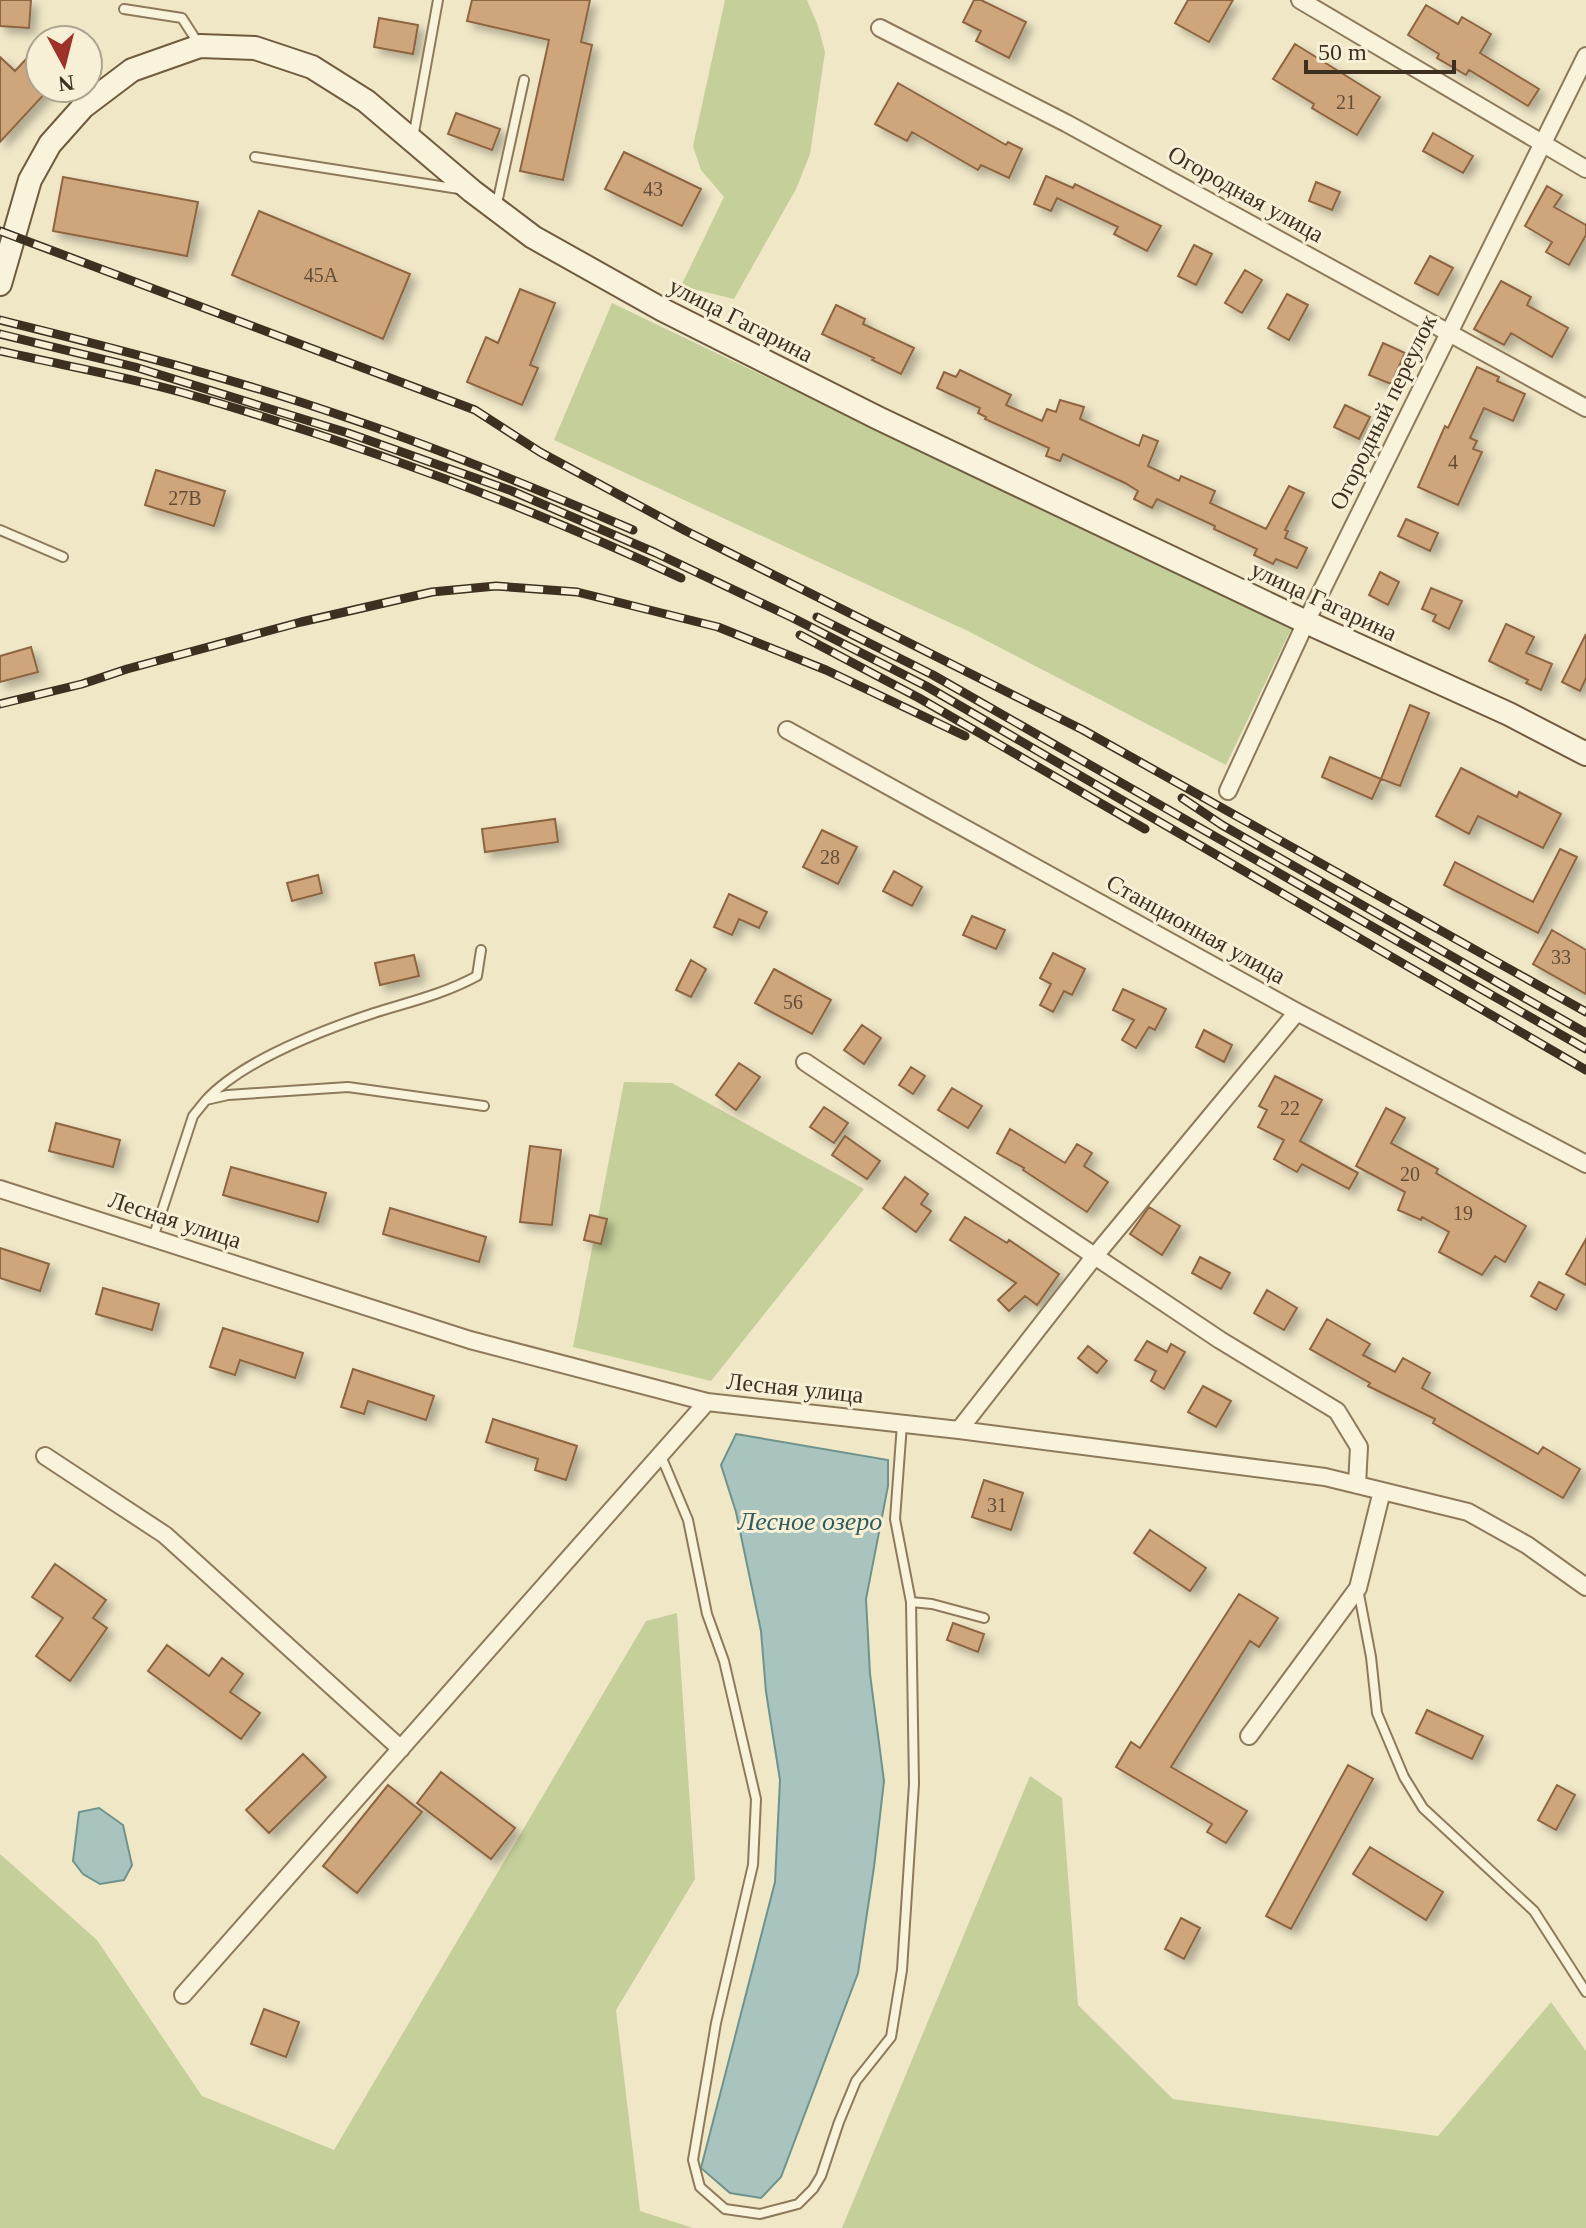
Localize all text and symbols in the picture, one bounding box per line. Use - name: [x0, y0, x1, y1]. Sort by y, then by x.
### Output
- north arrow: [24, 24, 104, 104]
- scale bar: [1306, 24, 1454, 74]
- text: 50 m: [1318, 39, 1367, 65]
- text: N: [57, 70, 76, 97]
- house number: 21: [1336, 91, 1356, 113]
- street label: Огородная улица: [1164, 140, 1329, 248]
- house number: 43: [643, 178, 663, 200]
- house number: 45А: [304, 264, 339, 286]
- street label: улица Гагарина: [665, 273, 818, 368]
- street label: Огородный переулок: [1324, 310, 1442, 514]
- house number: 4: [1448, 451, 1458, 473]
- house number: 27В: [168, 487, 202, 509]
- street label: улица Гагарина: [1247, 556, 1401, 646]
- house number: 28: [820, 846, 840, 868]
- street label: Станционная улица: [1102, 869, 1290, 989]
- house number: 33: [1551, 946, 1571, 968]
- house number: 56: [783, 991, 803, 1013]
- house number: 22: [1280, 1097, 1300, 1119]
- house number: 20: [1400, 1163, 1420, 1185]
- street label: Лесная улица: [105, 1186, 245, 1254]
- house number: 19: [1453, 1202, 1473, 1224]
- street label: Лесная улица: [725, 1368, 865, 1408]
- house number: 31: [987, 1494, 1007, 1516]
- water label: Лесное озеро: [737, 1507, 882, 1536]

